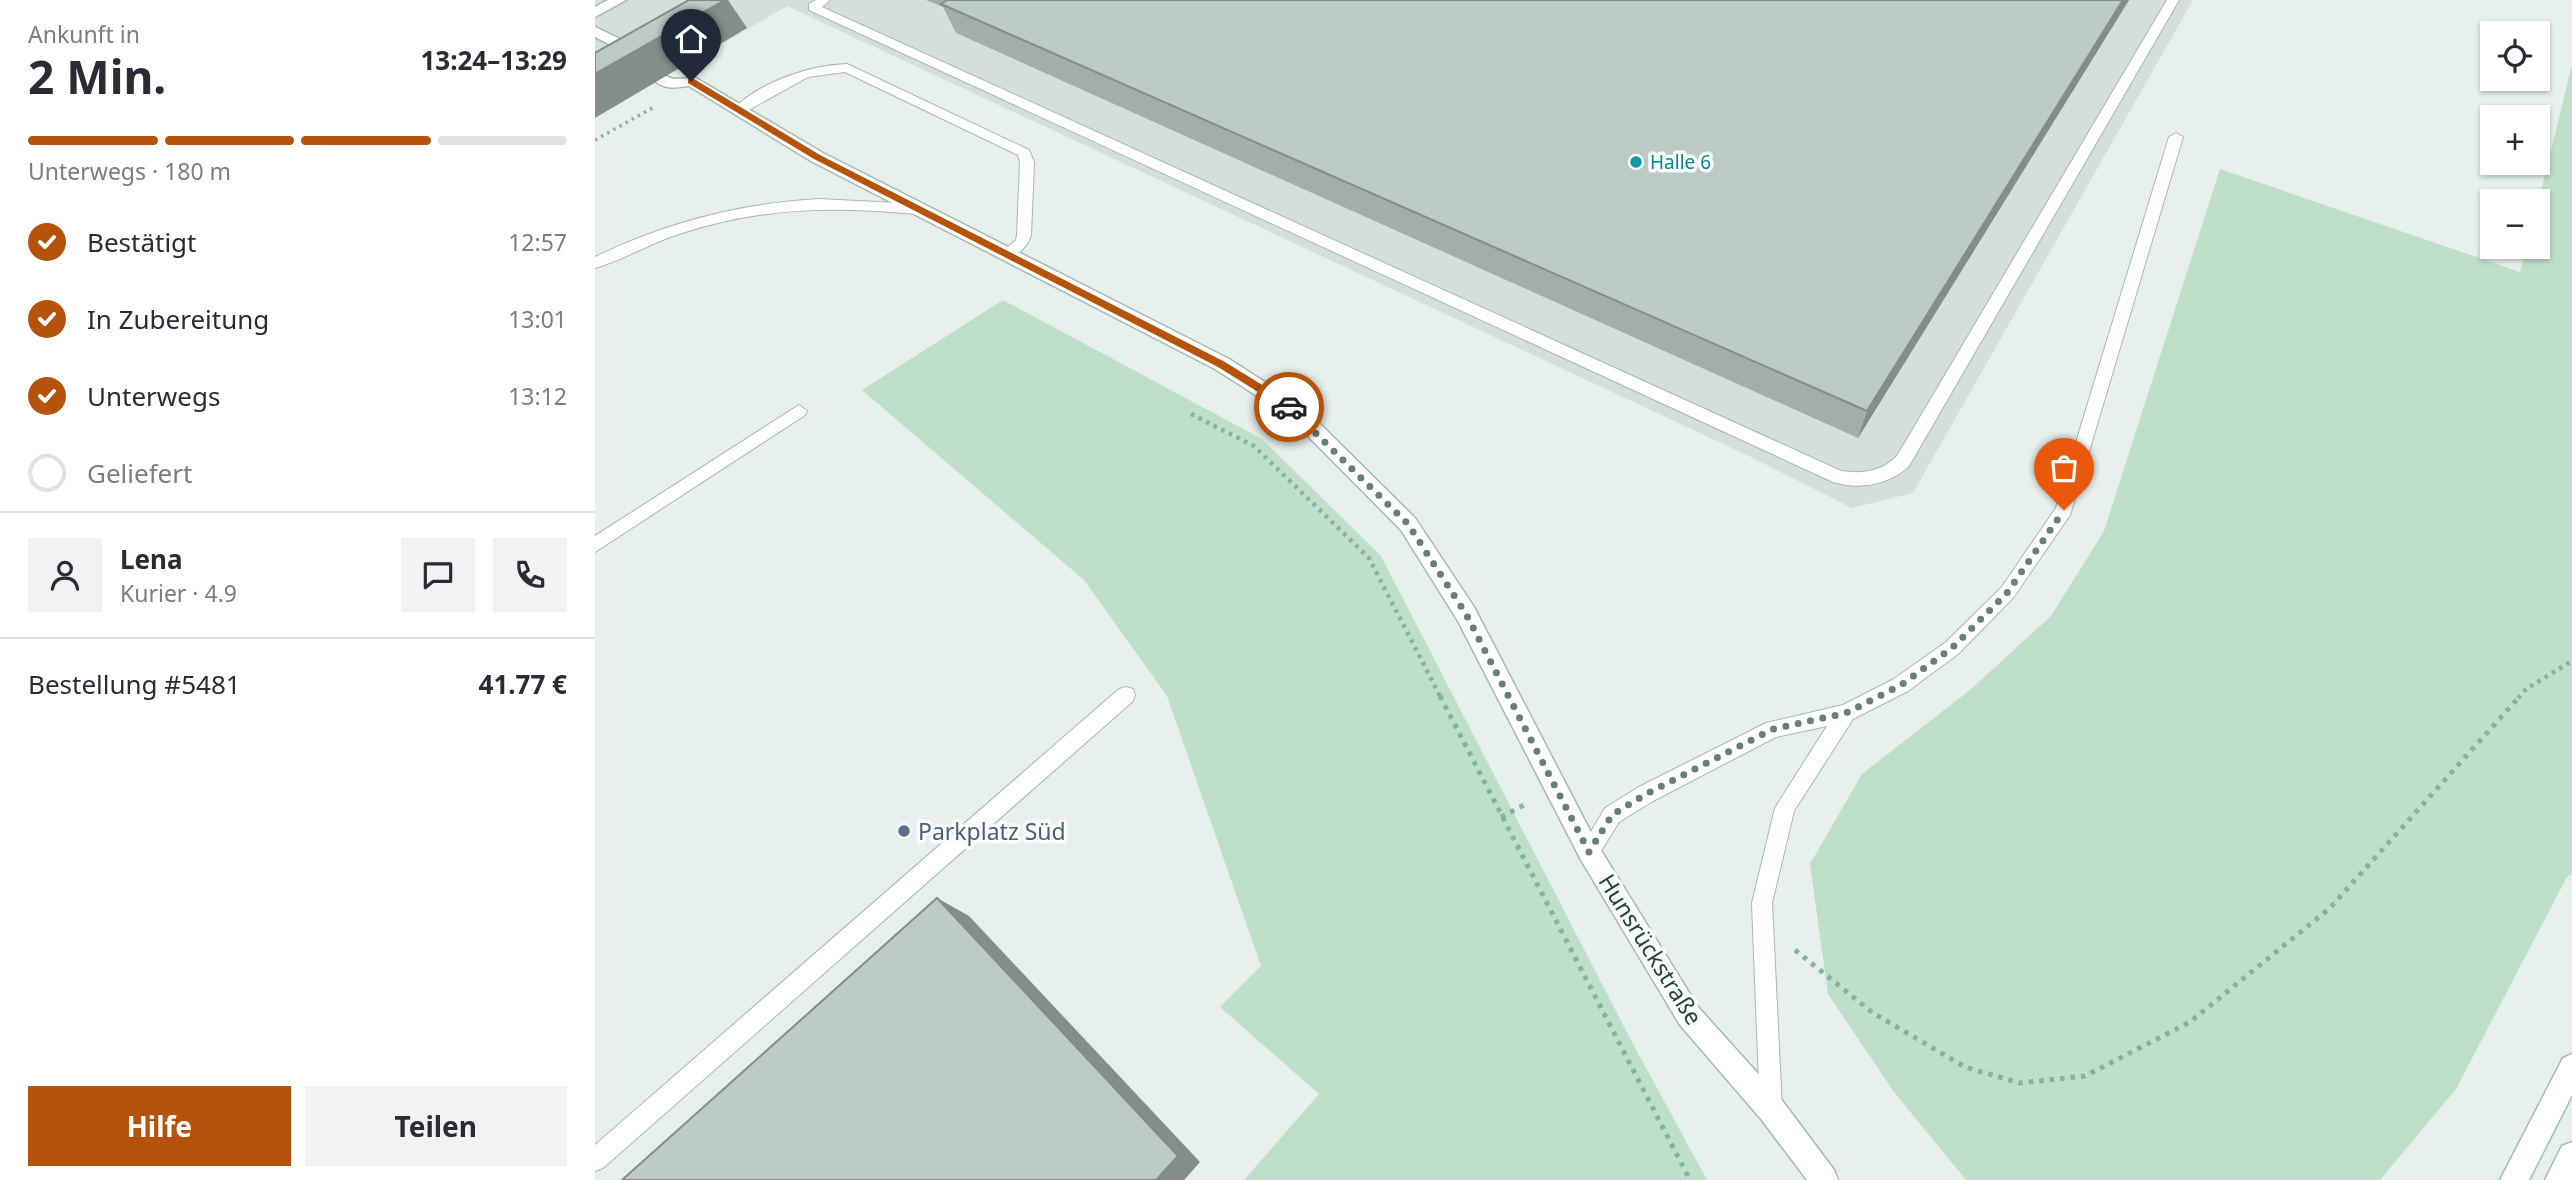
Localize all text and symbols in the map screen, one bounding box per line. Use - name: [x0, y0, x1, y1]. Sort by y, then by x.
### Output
- pin: [661, 9, 721, 81]
- text: Ankunft in: [28, 18, 140, 50]
- icon: home: [672, 20, 710, 58]
- map controls: [2480, 21, 2550, 259]
- button: locate: [2480, 21, 2550, 91]
- text: 13:24–13:29: [420, 42, 567, 78]
- text: 2 Min.: [28, 45, 166, 107]
- button: +: [2480, 105, 2550, 175]
- place label: Halle 6: [1650, 149, 1711, 175]
- marker: Halle 6: [1628, 154, 1644, 170]
- text: Unterwegs · 180 m: [28, 155, 231, 187]
- button: −: [2480, 189, 2550, 259]
- icon: check: [28, 223, 66, 261]
- text: Bestätigt: [87, 224, 196, 260]
- text: 12:57: [508, 226, 567, 258]
- icon: check: [28, 300, 66, 338]
- text: In Zubereitung: [87, 301, 269, 337]
- text: 13:01: [508, 303, 567, 335]
- courier: [1254, 372, 1324, 442]
- icon: check: [28, 377, 66, 415]
- text: Unterwegs: [87, 378, 220, 414]
- text: 13:12: [508, 380, 567, 412]
- icon: car: [1270, 388, 1308, 426]
- pin: [2034, 438, 2094, 510]
- icon: bag: [2045, 449, 2083, 487]
- text: Geliefert: [87, 455, 192, 491]
- button: person: [28, 538, 102, 612]
- button: chat: [401, 538, 475, 612]
- button: phone: [493, 538, 567, 612]
- text: Lena: [120, 541, 183, 577]
- text: Kurier · 4.9: [120, 577, 237, 609]
- text: Bestellung #5481: [28, 666, 241, 702]
- text: 41.77 €: [479, 666, 567, 702]
- place label: Parkplatz Süd: [918, 815, 1066, 847]
- marker: Parkplatz Süd: [896, 823, 912, 839]
- street label: Hunsrückstraße: [1592, 867, 1710, 1031]
- button: Hilfe: [28, 1086, 291, 1166]
- button: Teilen: [305, 1086, 567, 1166]

